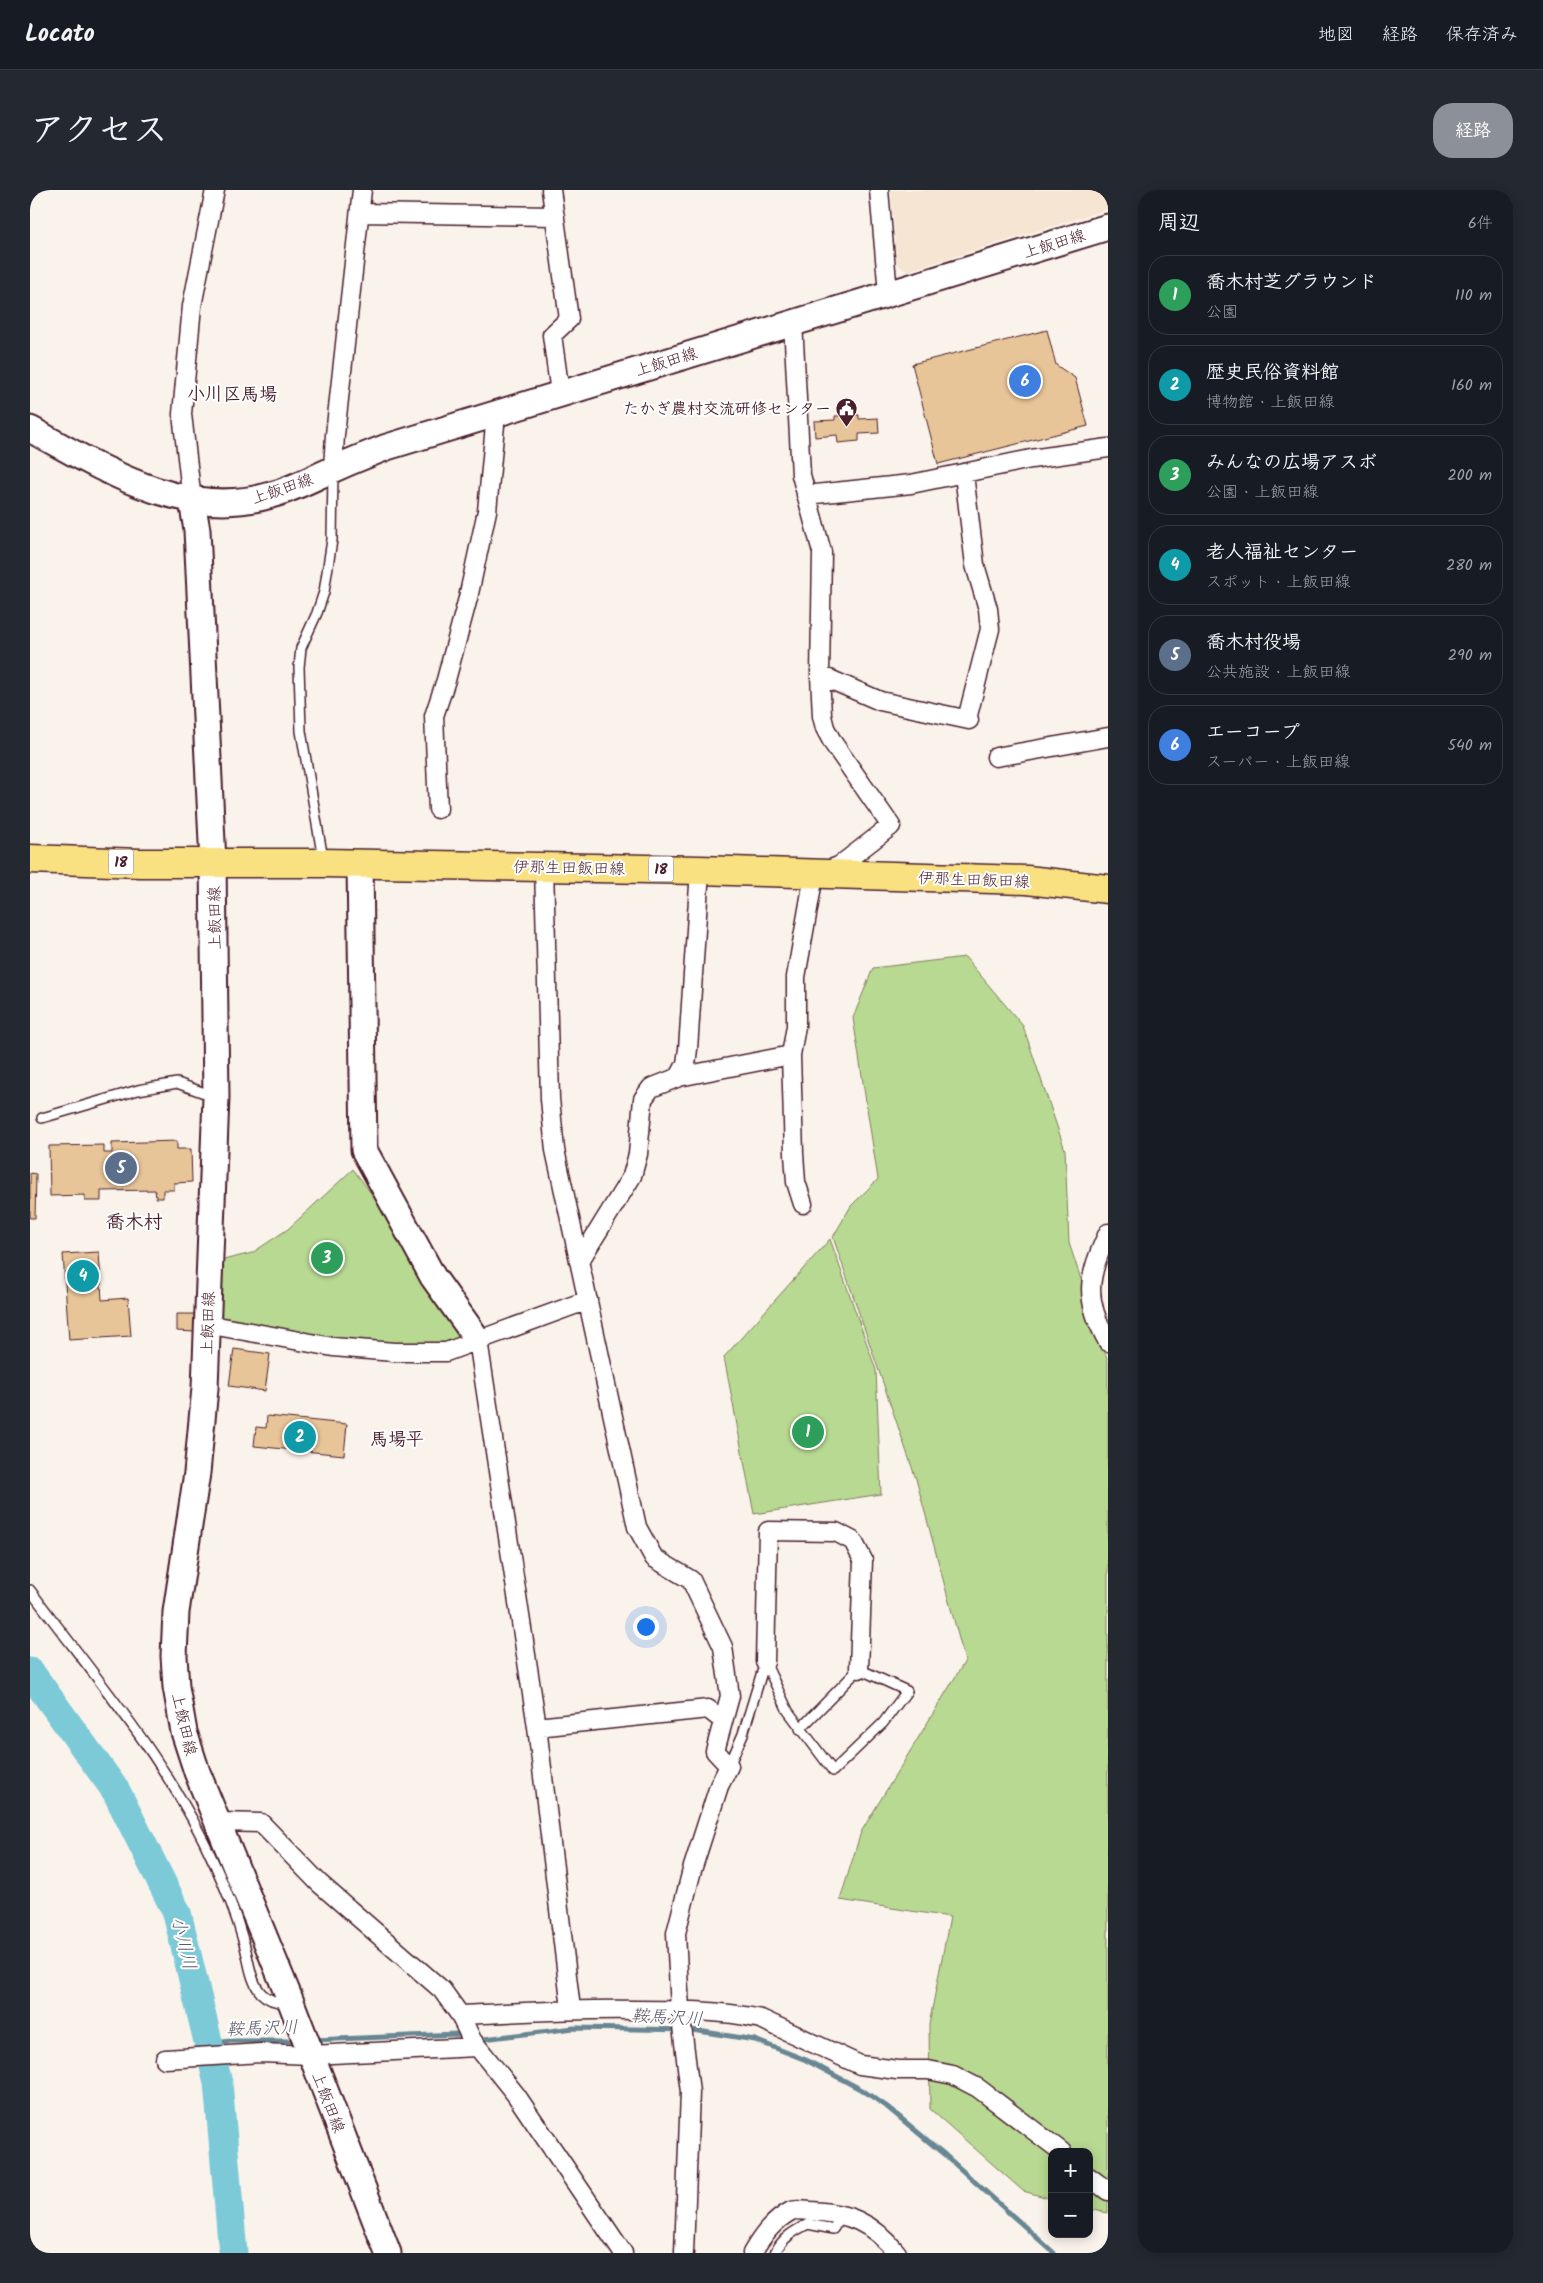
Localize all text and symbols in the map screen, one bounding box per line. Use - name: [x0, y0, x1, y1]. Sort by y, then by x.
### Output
- text: Locato: [25, 15, 95, 54]
- text: 地図: [1318, 21, 1354, 50]
- text: 経路: [1382, 21, 1418, 50]
- text: 保存済み: [1446, 21, 1518, 50]
- button: 経路: [1433, 103, 1513, 158]
- text: アクセス: [30, 104, 168, 160]
- text: 周辺: [1158, 207, 1200, 240]
- text: 6件: [1468, 211, 1493, 236]
- street label: 上飯田線: [1020, 223, 1089, 266]
- text: 喬木村芝グラウンド: [1206, 268, 1377, 298]
- text: 1: [1173, 283, 1177, 308]
- text: 110 m: [1455, 283, 1492, 308]
- text: 公園: [1206, 300, 1238, 325]
- street label: 上飯田線: [632, 341, 701, 384]
- text: 歴史民俗資料館: [1206, 358, 1339, 388]
- pin: 6: [1009, 362, 1041, 400]
- text: 2: [1170, 373, 1180, 398]
- text: 160 m: [1451, 373, 1492, 398]
- district label: 小川区馬場: [187, 381, 277, 410]
- text: 博物館 · 上飯田線: [1206, 390, 1335, 415]
- public building icon: たかぎ農村交流研修センター: [835, 396, 859, 427]
- place label: たかぎ農村交流研修センター: [623, 397, 831, 422]
- text: みんなの広場アスボ: [1206, 448, 1377, 478]
- text: 3: [1171, 463, 1179, 488]
- text: 200 m: [1448, 463, 1492, 488]
- street label: 上飯田線: [248, 467, 317, 512]
- text: 公園 · 上飯田線: [1206, 480, 1319, 505]
- text: 老人福祉センター: [1206, 538, 1358, 568]
- text: 4: [1171, 553, 1179, 578]
- text: 280 m: [1446, 553, 1492, 578]
- text: スポット · 上飯田線: [1206, 570, 1351, 595]
- text: 喬木村役場: [1206, 628, 1301, 658]
- text: 5: [1171, 643, 1179, 668]
- text: 290 m: [1448, 643, 1492, 668]
- text: 公共施設 · 上飯田線: [1206, 660, 1351, 685]
- text: エーコープ: [1206, 718, 1300, 748]
- text: 6: [1171, 733, 1179, 758]
- text: 540 m: [1447, 733, 1492, 758]
- text: スーパー · 上飯田線: [1206, 750, 1350, 775]
- road number: 18: [108, 850, 134, 874]
- street label: 伊那生田飯田線: [513, 855, 625, 882]
- road number: 18: [648, 856, 674, 882]
- street label: 伊那生田飯田線: [918, 866, 1030, 895]
- street label: 上飯田線: [202, 886, 229, 950]
- pin: 5: [105, 1149, 137, 1187]
- district label: 喬木村: [105, 1208, 163, 1238]
- pin: 3: [311, 1239, 343, 1277]
- pin: 4: [67, 1257, 99, 1295]
- street label: 上飯田線: [195, 1291, 222, 1355]
- pin: 1: [792, 1413, 824, 1451]
- pin: 2: [284, 1418, 316, 1456]
- district label: 馬場平: [370, 1426, 424, 1455]
- your location: [633, 1614, 659, 1640]
- street label: 上飯田線: [164, 1690, 203, 1758]
- water label: 小川川: [162, 1914, 203, 1973]
- water label: 鞍馬沢川: [630, 2002, 704, 2035]
- water label: 鞍馬沢川: [226, 2014, 299, 2045]
- street label: 上飯田線: [304, 2068, 351, 2137]
- map controls: [1048, 2148, 1093, 2238]
- button: +: [1048, 2148, 1093, 2193]
- button: −: [1048, 2193, 1093, 2238]

